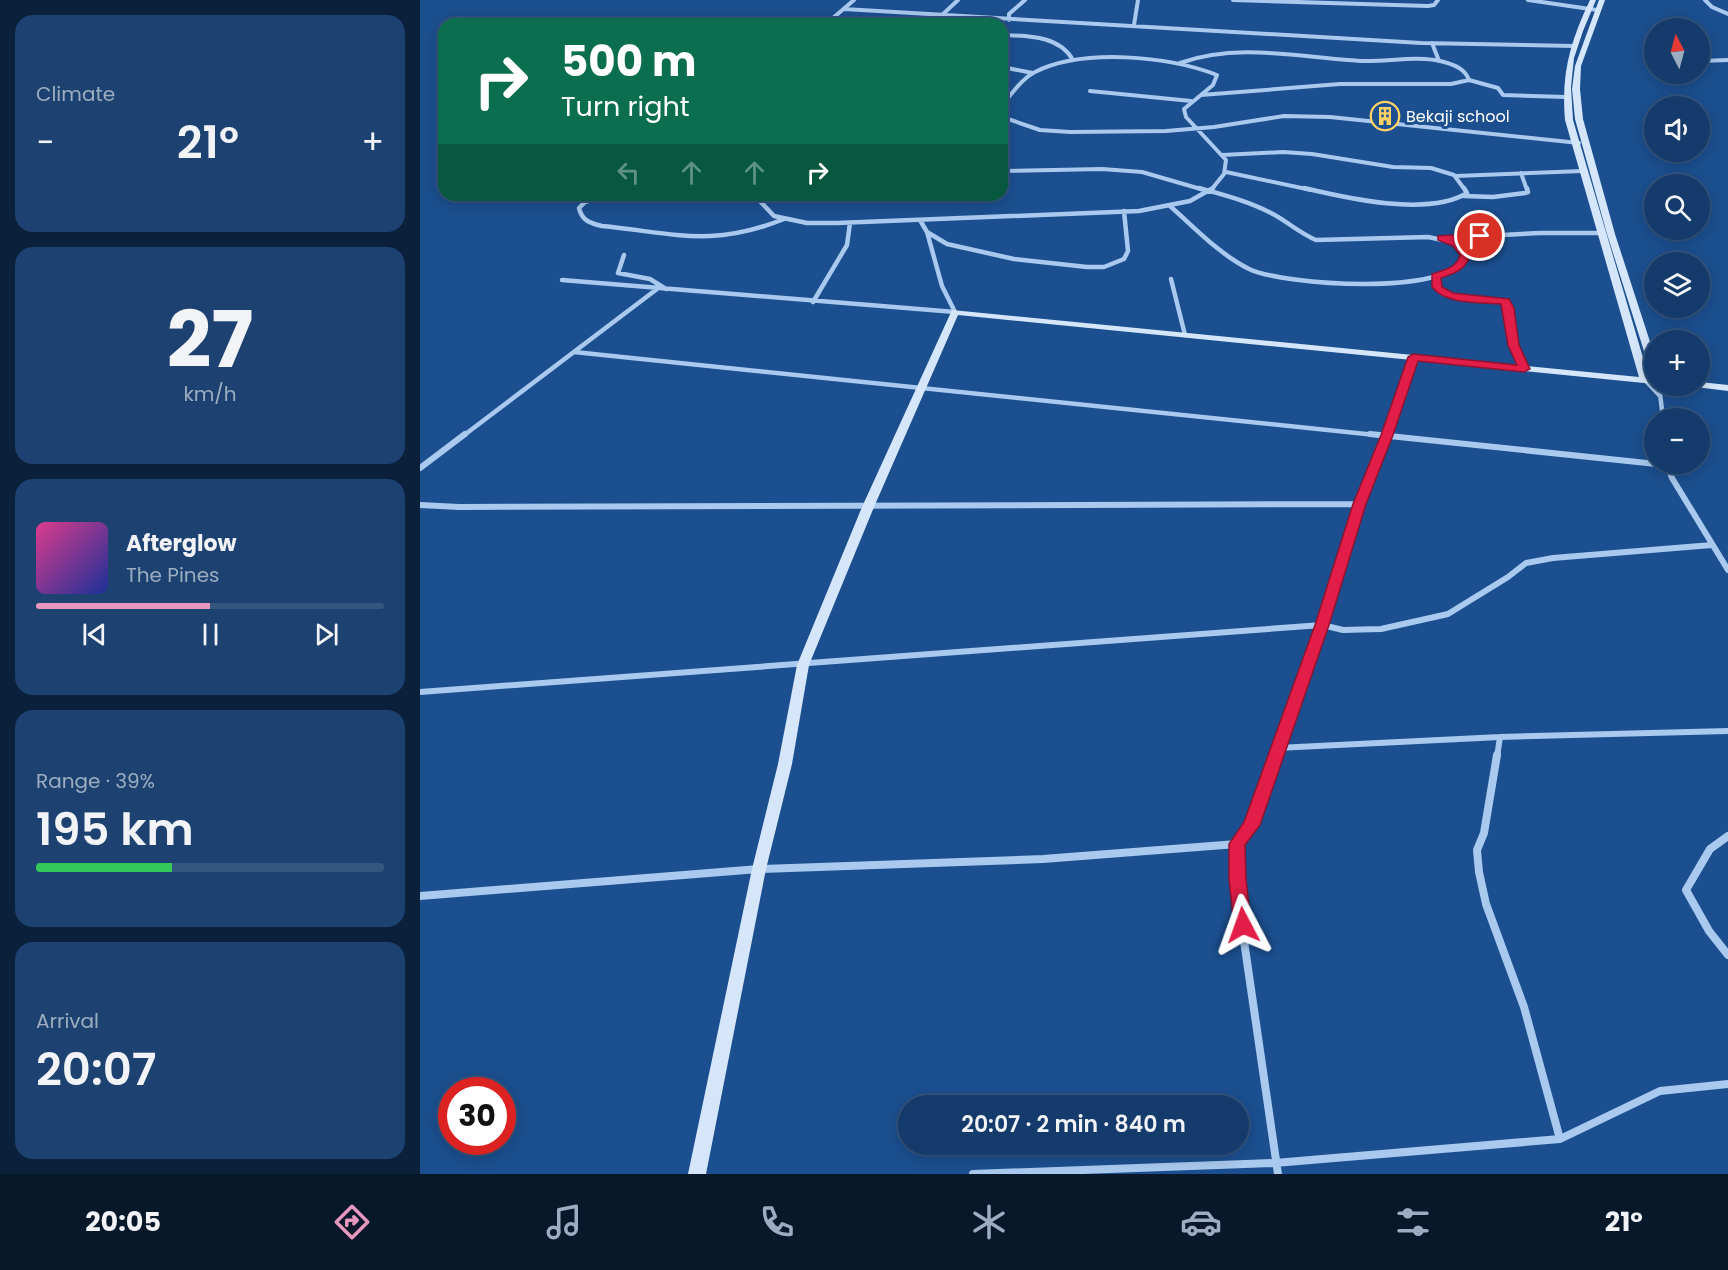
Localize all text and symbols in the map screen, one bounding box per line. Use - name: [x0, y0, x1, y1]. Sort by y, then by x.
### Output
- north arrow: [1644, 18, 1710, 84]
- map controls: [1644, 18, 1710, 474]
- text: 500 m: [561, 32, 696, 91]
- icon: right: [462, 42, 540, 120]
- text: Climate: [36, 80, 115, 108]
- text: Turn right: [561, 88, 690, 125]
- button: sound: [1644, 96, 1710, 162]
- building icon: Bekaji school: [1369, 100, 1401, 132]
- place label: Bekaji school: [1406, 105, 1510, 128]
- text: 21°: [177, 111, 239, 174]
- text: −: [36, 119, 54, 166]
- text: +: [361, 119, 384, 166]
- icon: left: [612, 156, 645, 189]
- icon: ahead: [675, 156, 708, 189]
- icon: ahead: [738, 156, 771, 189]
- icon: right: [801, 156, 834, 189]
- button: search: [1644, 174, 1710, 240]
- pin: [1454, 210, 1505, 261]
- icon: arrive: [1463, 219, 1496, 252]
- button: layers: [1644, 252, 1710, 318]
- text: 27: [167, 285, 253, 394]
- button: +: [1644, 330, 1710, 396]
- text: km/h: [183, 380, 237, 408]
- button: −: [1644, 408, 1710, 474]
- text: Afterglow: [126, 528, 237, 559]
- text: The Pines: [126, 561, 220, 589]
- icon: previous: [78, 618, 111, 651]
- icon: pause: [194, 618, 227, 651]
- icon: next: [310, 618, 343, 651]
- text: Range · 39%: [36, 767, 155, 795]
- text: 195 km: [36, 798, 194, 861]
- position arrow: [1211, 893, 1275, 957]
- text: Arrival: [36, 1007, 99, 1035]
- text: 20:07: [36, 1038, 156, 1101]
- speed limit sign: 30: [438, 1077, 516, 1155]
- text: 20:07 · 2 min · 840 m: [961, 1109, 1186, 1140]
- icon: directions: [331, 1201, 373, 1243]
- icon: music: [543, 1201, 585, 1243]
- icon: phone: [756, 1201, 798, 1243]
- icon: climate: [968, 1201, 1010, 1243]
- icon: car: [1180, 1201, 1222, 1243]
- icon: filters: [1392, 1201, 1434, 1243]
- text: 20:05: [85, 1203, 161, 1240]
- text: 21°: [1605, 1203, 1643, 1240]

